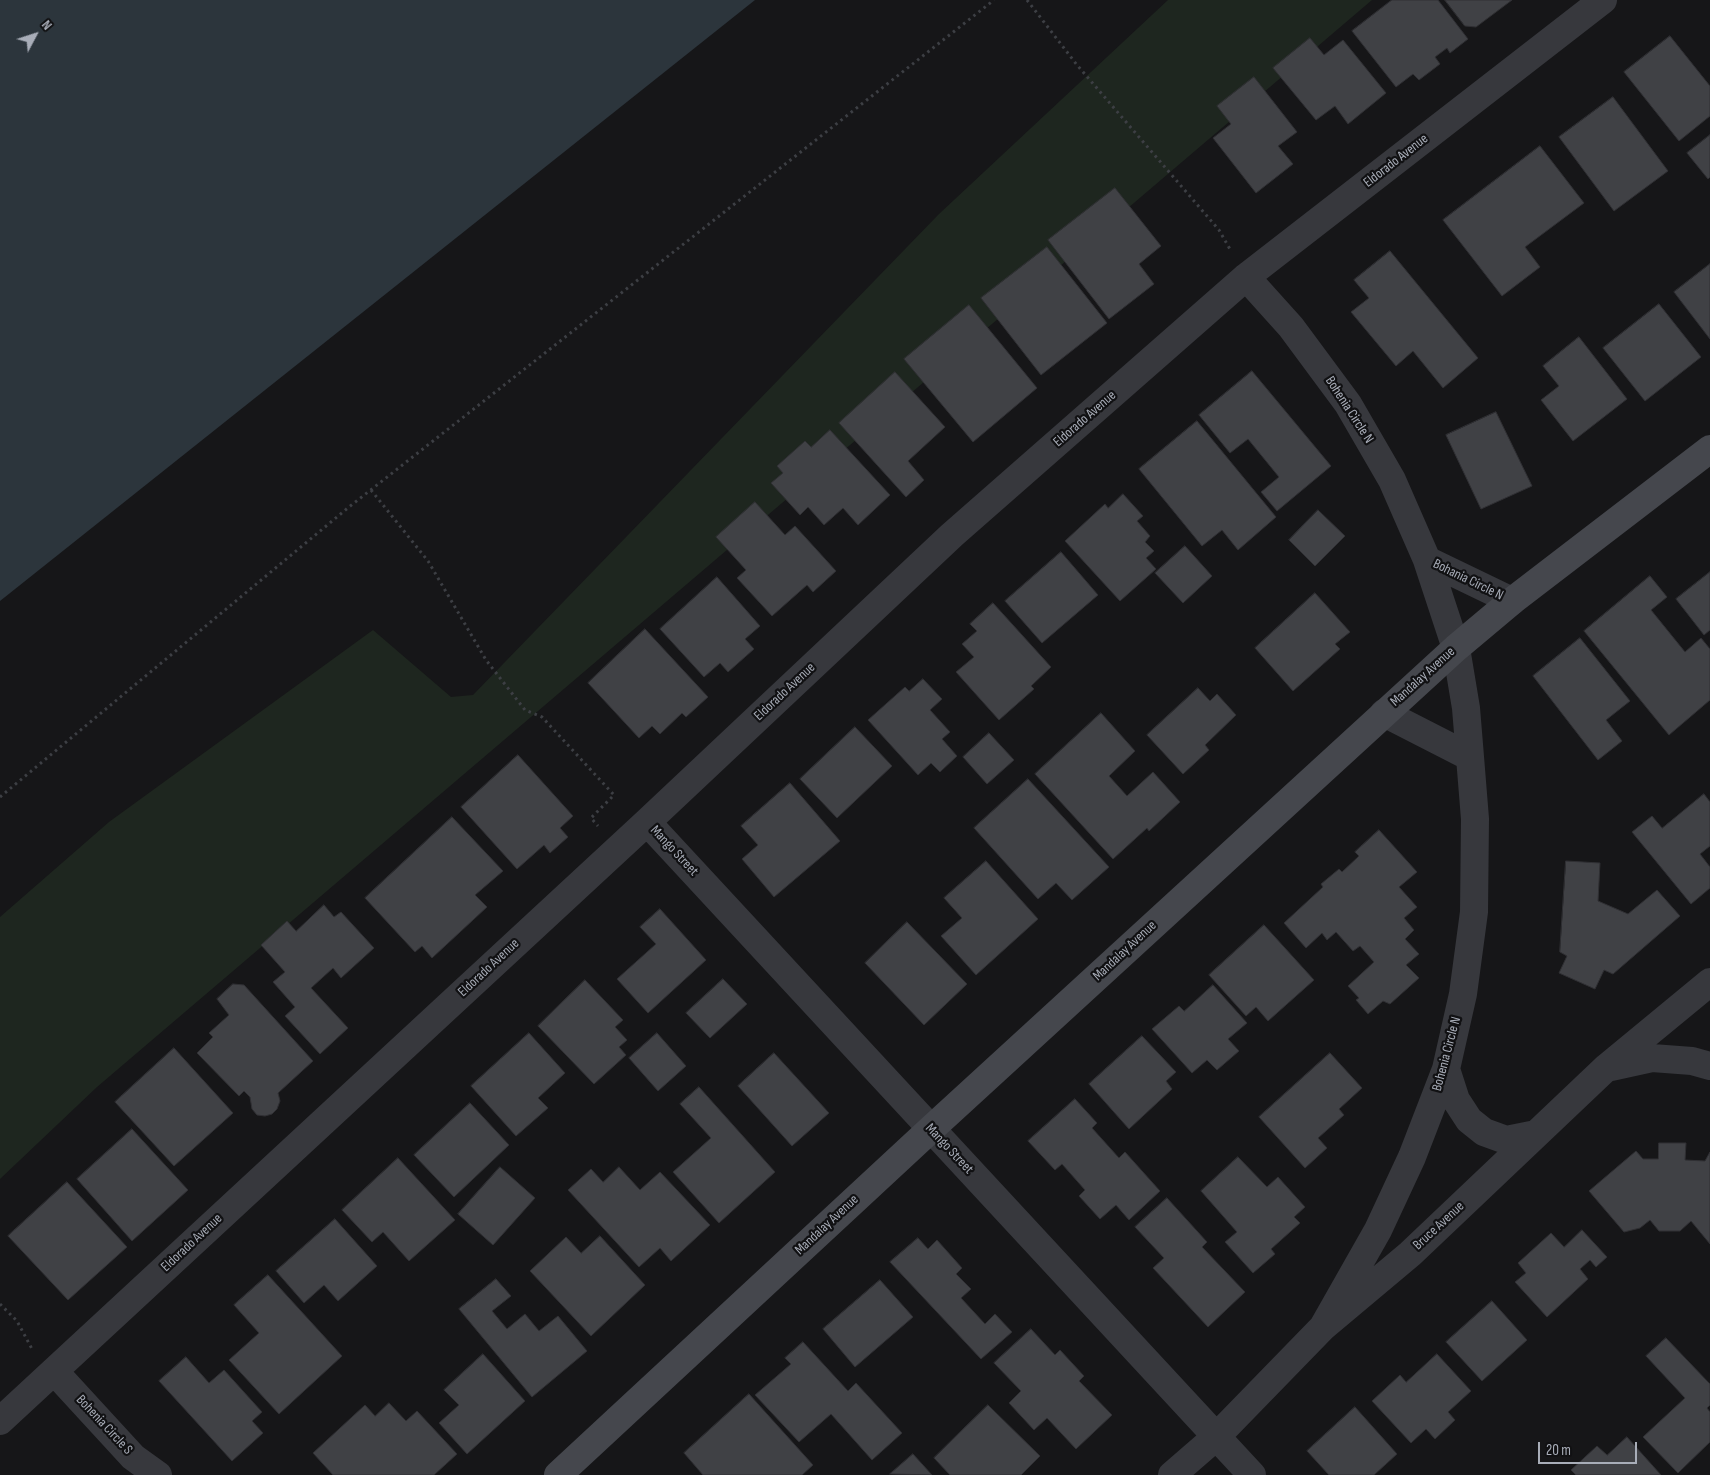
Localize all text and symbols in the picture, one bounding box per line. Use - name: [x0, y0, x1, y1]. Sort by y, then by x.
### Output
- north arrow: [10, 10, 60, 60]
- text: N: [38, 17, 56, 33]
- street label: Eldorado Avenue: [1360, 131, 1432, 191]
- street label: Bohenia Circle N: [1321, 373, 1377, 447]
- street label: Eldorado Avenue: [1050, 387, 1120, 451]
- street label: Bohania Circle N: [1430, 556, 1506, 604]
- street label: Mandalay Avenue: [1387, 644, 1459, 710]
- street label: Eldorado Avenue: [751, 659, 819, 725]
- street label: Mango Street: [646, 822, 702, 880]
- street label: Mandalay Avenue: [1090, 917, 1160, 985]
- street label: Eldorado Avenue: [455, 935, 523, 1001]
- street label: Bohenia Circle N: [1429, 1015, 1465, 1093]
- street label: Mango Street: [921, 1120, 977, 1178]
- street label: Mandalay Avenue: [792, 1191, 862, 1259]
- street label: Bruce Avenue: [1410, 1198, 1468, 1254]
- street label: Eldorado Avenue: [158, 1210, 226, 1276]
- street label: Bohenia Circle S: [72, 1392, 136, 1458]
- scale bar: [1540, 1432, 1639, 1464]
- text: 20 m: [1546, 1441, 1571, 1460]

